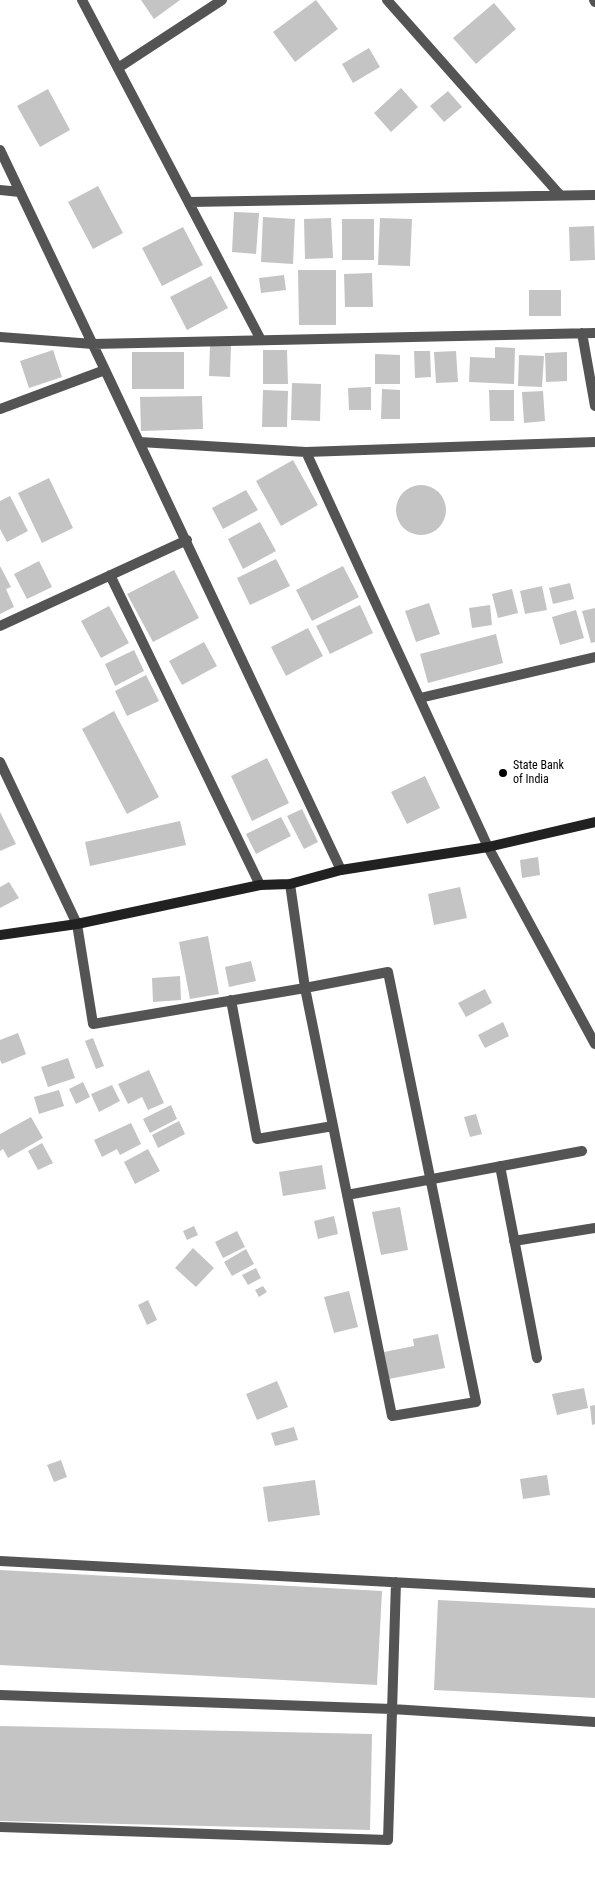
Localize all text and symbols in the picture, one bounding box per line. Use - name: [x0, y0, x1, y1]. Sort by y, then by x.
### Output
- place label: State Bank of India: [513, 759, 564, 787]
- marker: State Bank of India: [497, 767, 509, 779]

